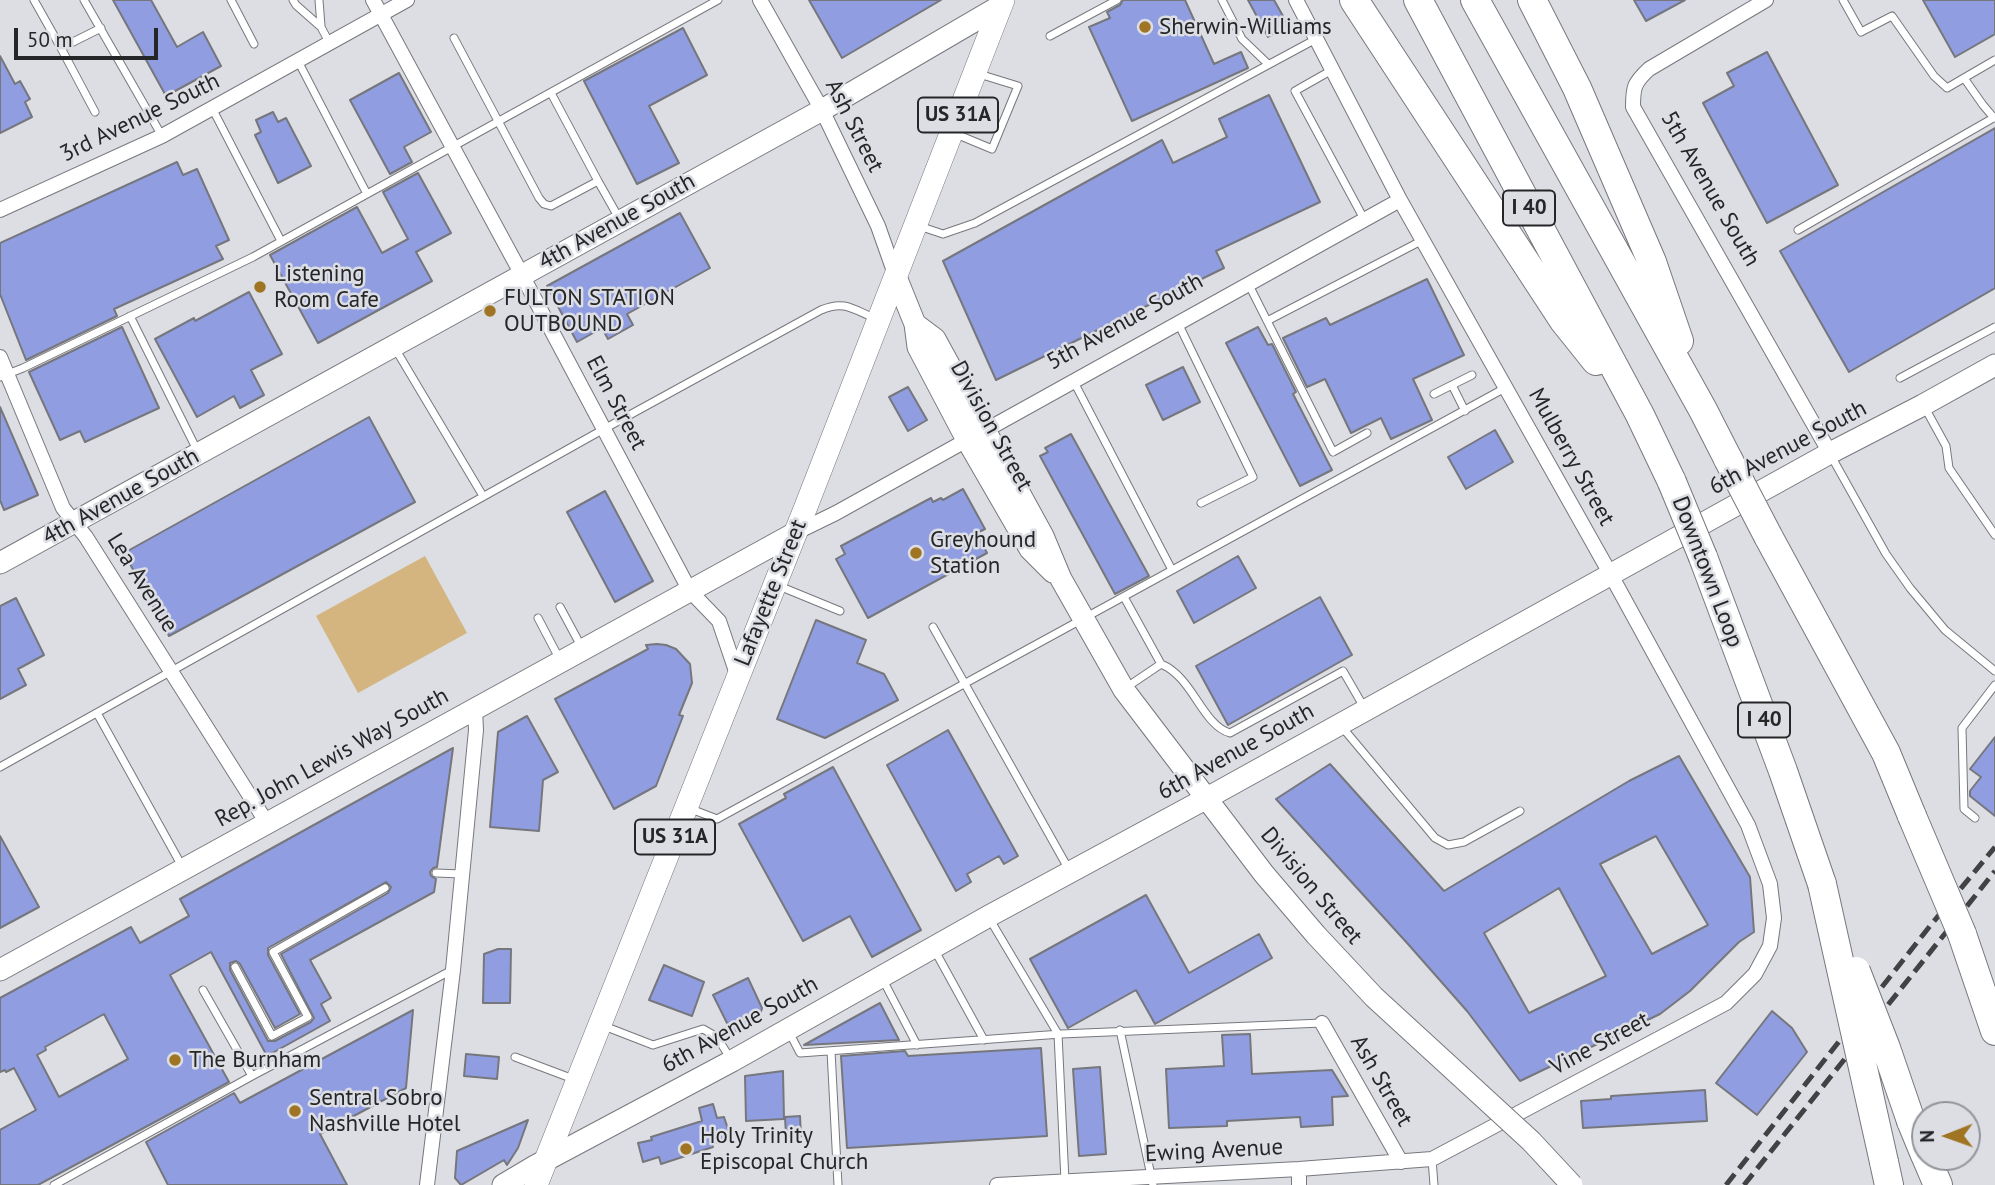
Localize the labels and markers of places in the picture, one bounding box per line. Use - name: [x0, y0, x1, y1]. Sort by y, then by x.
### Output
- place label: Sherwin-Williams: [1159, 13, 1332, 41]
- marker: Sherwin-Williams: [1137, 19, 1153, 35]
- place label: Listening Room Cafe: [274, 260, 379, 314]
- marker: Listening Room Cafe: [252, 279, 268, 295]
- place label: FULTON STATION OUTBOUND: [504, 284, 675, 338]
- marker: FULTON STATION OUTBOUND: [482, 303, 498, 319]
- place label: Greyhound Station: [930, 526, 1036, 580]
- marker: Greyhound Station: [908, 545, 924, 561]
- place label: The Burnham: [189, 1046, 321, 1074]
- marker: The Burnham: [167, 1052, 183, 1068]
- place label: Sentral Sobro Nashville Hotel: [309, 1084, 460, 1138]
- marker: Sentral Sobro Nashville Hotel: [287, 1103, 303, 1119]
- place label: Holy Trinity Episcopal Church: [700, 1122, 868, 1176]
- marker: Holy Trinity Episcopal Church: [678, 1141, 694, 1157]

